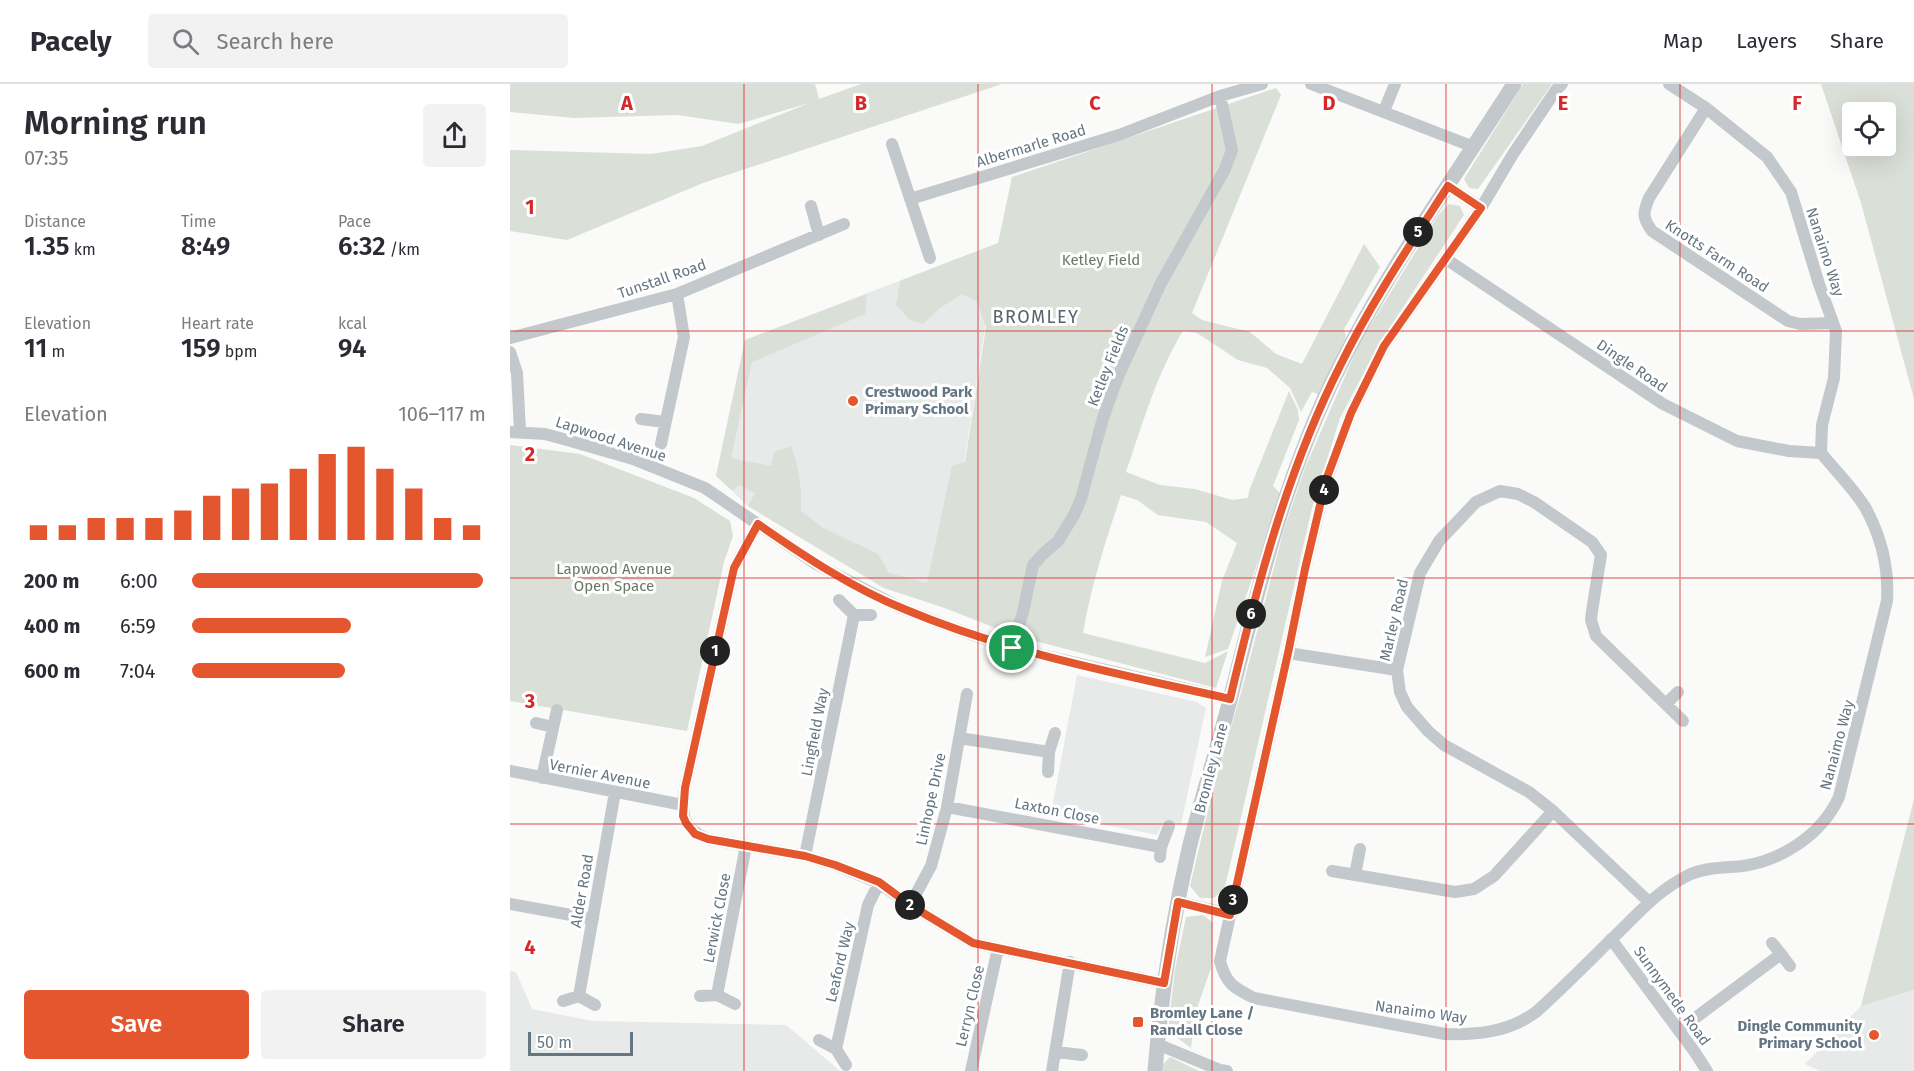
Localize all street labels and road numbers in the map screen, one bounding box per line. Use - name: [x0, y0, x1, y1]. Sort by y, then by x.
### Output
- street label: Albermarle Road: [974, 121, 1088, 171]
- street label: Nanaimo Way: [1802, 205, 1848, 299]
- street label: Knotts Farm Road: [1662, 216, 1772, 296]
- street label: Tunstall Road: [615, 255, 709, 303]
- street label: Ketley Fields: [1084, 323, 1132, 409]
- street label: Dingle Road: [1593, 336, 1671, 396]
- street label: Lapwood Avenue: [553, 413, 669, 465]
- street label: Marley Road: [1376, 577, 1412, 663]
- street label: Lingfield Way: [798, 686, 833, 778]
- street label: Nanaimo Way: [1816, 697, 1858, 792]
- street label: Bromley Lane: [1190, 721, 1232, 815]
- street label: Linhope Drive: [912, 751, 950, 847]
- street label: Vernier Avenue: [548, 755, 652, 793]
- street label: Laxton Close: [1013, 794, 1101, 828]
- street label: Alder Road: [567, 853, 597, 929]
- street label: Lerwick Close: [699, 871, 735, 965]
- street label: Leaford Way: [822, 919, 858, 1004]
- street label: Sunnymede Road: [1630, 943, 1714, 1049]
- street label: Lerryn Close: [952, 963, 988, 1049]
- street label: Nanaimo Way: [1374, 997, 1469, 1027]

